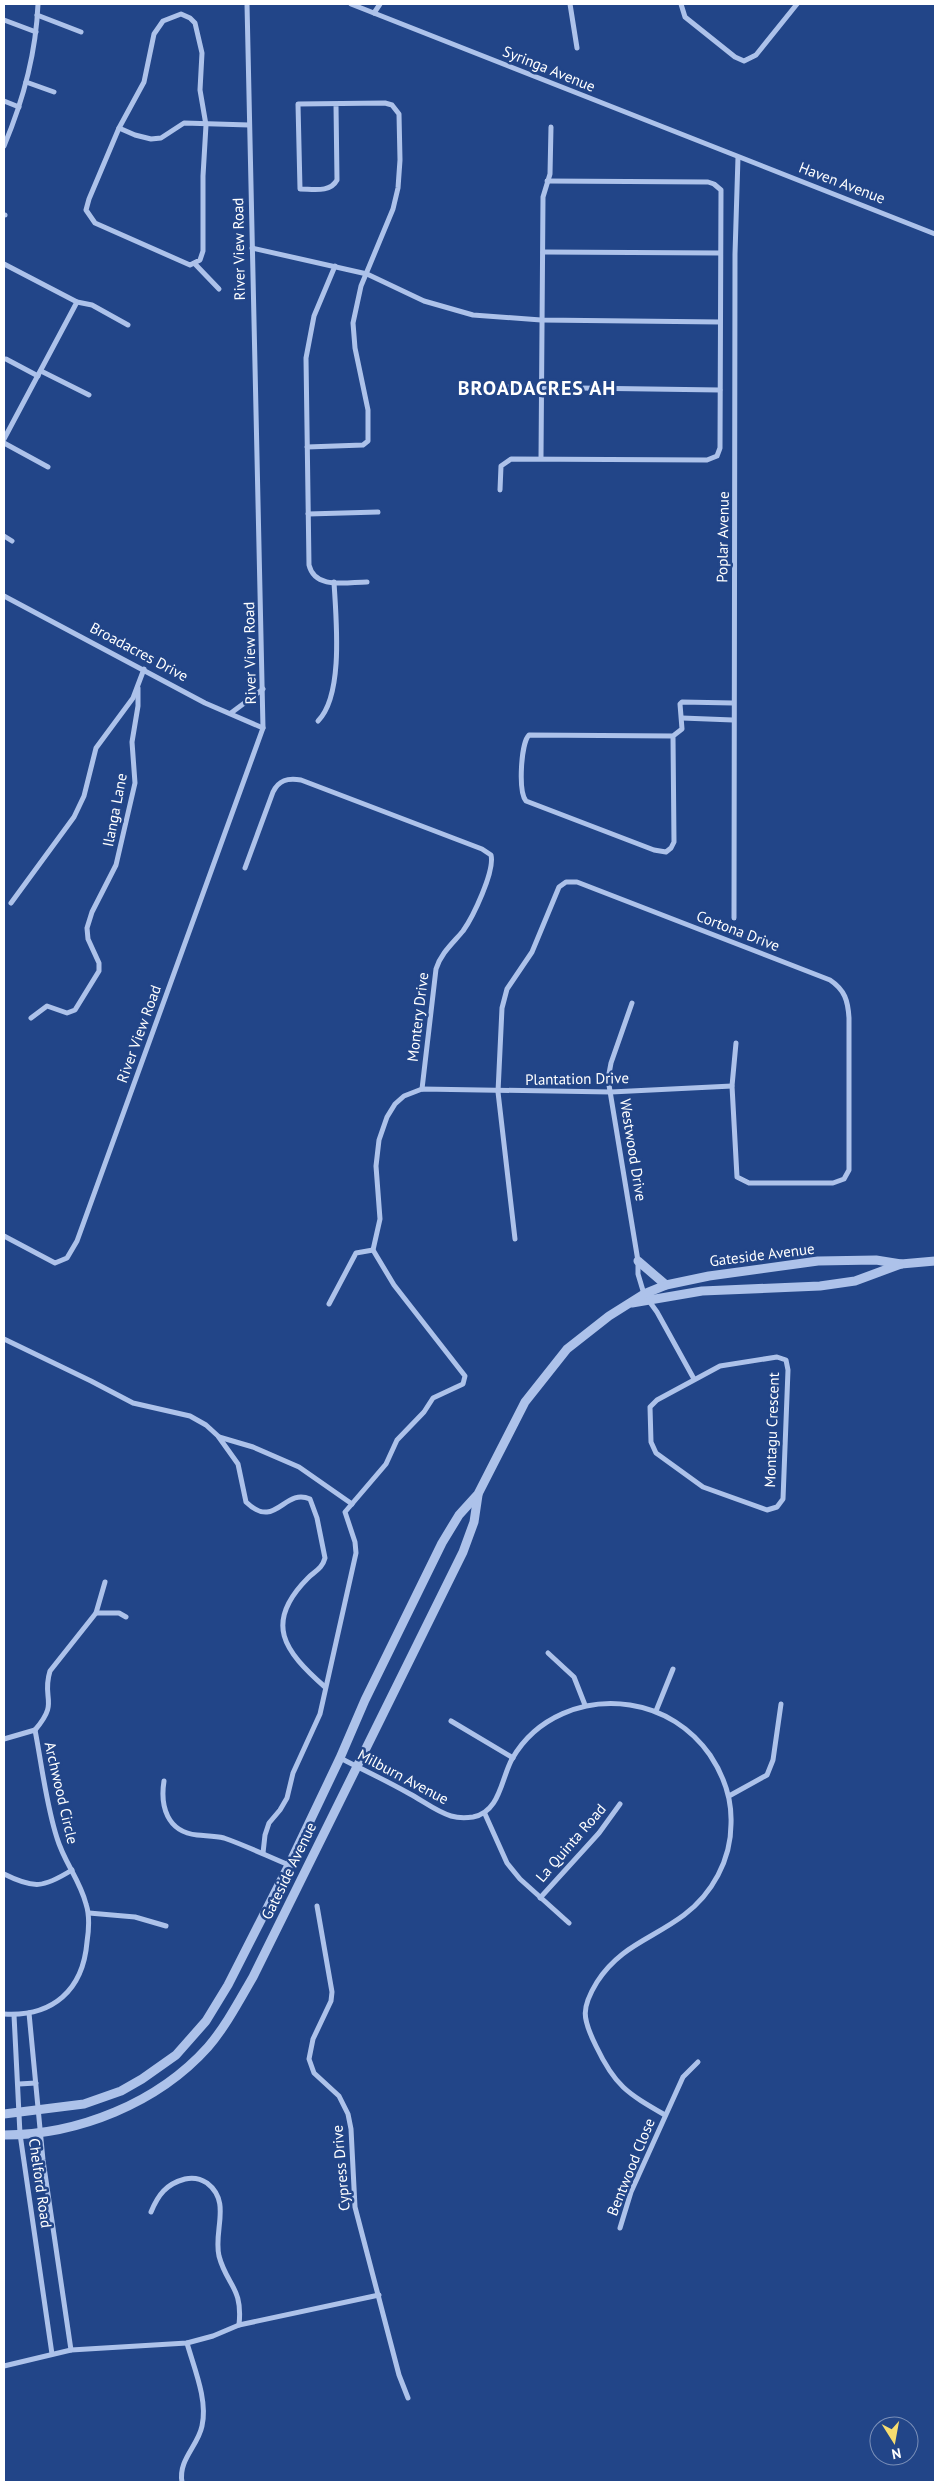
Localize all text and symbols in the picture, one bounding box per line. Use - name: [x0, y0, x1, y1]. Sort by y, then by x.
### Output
- street label: Syringa Avenue: [500, 41, 598, 96]
- street label: Haven Avenue: [796, 157, 888, 208]
- street label: River View Road: [228, 197, 249, 301]
- district label: BROADACRES AH: [458, 375, 616, 401]
- street label: Poplar Avenue: [712, 491, 733, 583]
- street label: River View Road: [239, 601, 260, 705]
- street label: Broadacres Drive: [87, 618, 191, 685]
- street label: Ilanga Lane: [98, 771, 131, 848]
- street label: Cortona Drive: [694, 906, 783, 955]
- street label: Montery Drive: [403, 971, 432, 1063]
- street label: River View Road: [112, 982, 165, 1085]
- street label: Plantation Drive: [525, 1068, 629, 1089]
- street label: Westwood Drive: [616, 1097, 651, 1202]
- street label: Gateside Avenue: [708, 1239, 815, 1270]
- street label: Montagu Crescent: [760, 1372, 783, 1488]
- street label: Archwood Circle: [40, 1740, 82, 1846]
- street label: Milburn Avenue: [355, 1745, 452, 1808]
- street label: La Quinta Road: [531, 1800, 610, 1886]
- street label: Gateside Avenue: [257, 1819, 320, 1922]
- street label: Bentwood Close: [602, 2115, 659, 2218]
- street label: Cypress Drive: [327, 2124, 354, 2212]
- street label: Chelford Road: [25, 2137, 56, 2229]
- north arrow: [869, 2416, 919, 2466]
- text: N: [890, 2444, 903, 2463]

